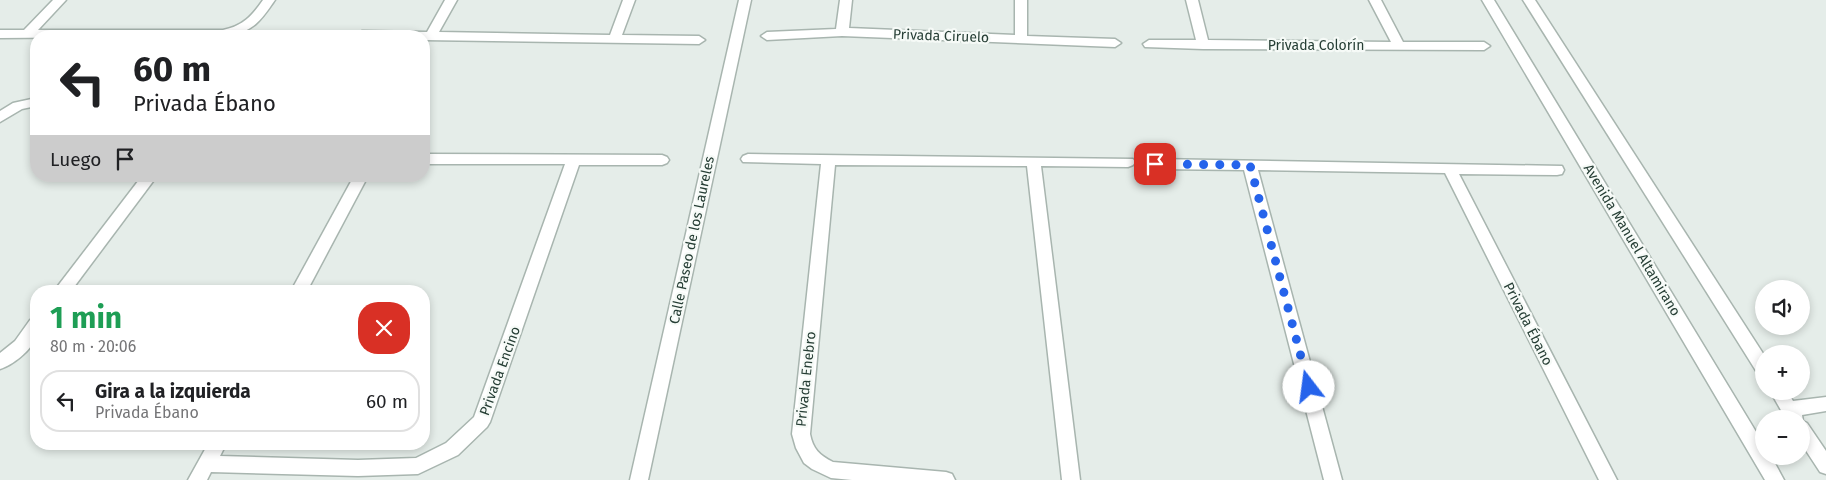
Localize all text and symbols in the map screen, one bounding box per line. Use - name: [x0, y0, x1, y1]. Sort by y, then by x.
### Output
- street label: Privada Ciruelo: [893, 26, 989, 46]
- street label: Privada Colorín: [1268, 37, 1364, 54]
- text: 60 m: [133, 48, 211, 90]
- icon: left: [50, 50, 115, 115]
- text: Privada Ébano: [133, 90, 276, 117]
- pin: [1134, 143, 1176, 185]
- icon: arrive: [111, 145, 139, 173]
- text: Luego: [50, 148, 101, 171]
- icon: arrive: [1141, 150, 1169, 178]
- street label: Calle Paseo de los Laureles: [666, 154, 718, 325]
- street label: Avenida Manuel Altamirano: [1580, 161, 1684, 319]
- street label: Privada Ébano: [1500, 279, 1557, 368]
- map controls: [1755, 280, 1810, 465]
- button: sound: [1755, 280, 1810, 335]
- text: 1 min: [50, 300, 122, 336]
- button: close: [358, 302, 410, 354]
- street label: Privada Encino: [476, 324, 524, 418]
- street label: Privada Enebro: [793, 330, 819, 428]
- text: 80 m · 20:06: [50, 337, 136, 356]
- button: +: [1755, 345, 1810, 400]
- position arrow: [1282, 360, 1334, 412]
- text: Gira a la izquierda: [95, 380, 251, 403]
- icon: left: [52, 387, 80, 415]
- text: 60 m: [366, 390, 408, 413]
- text: Privada Ébano: [95, 403, 199, 422]
- button: −: [1755, 410, 1810, 465]

